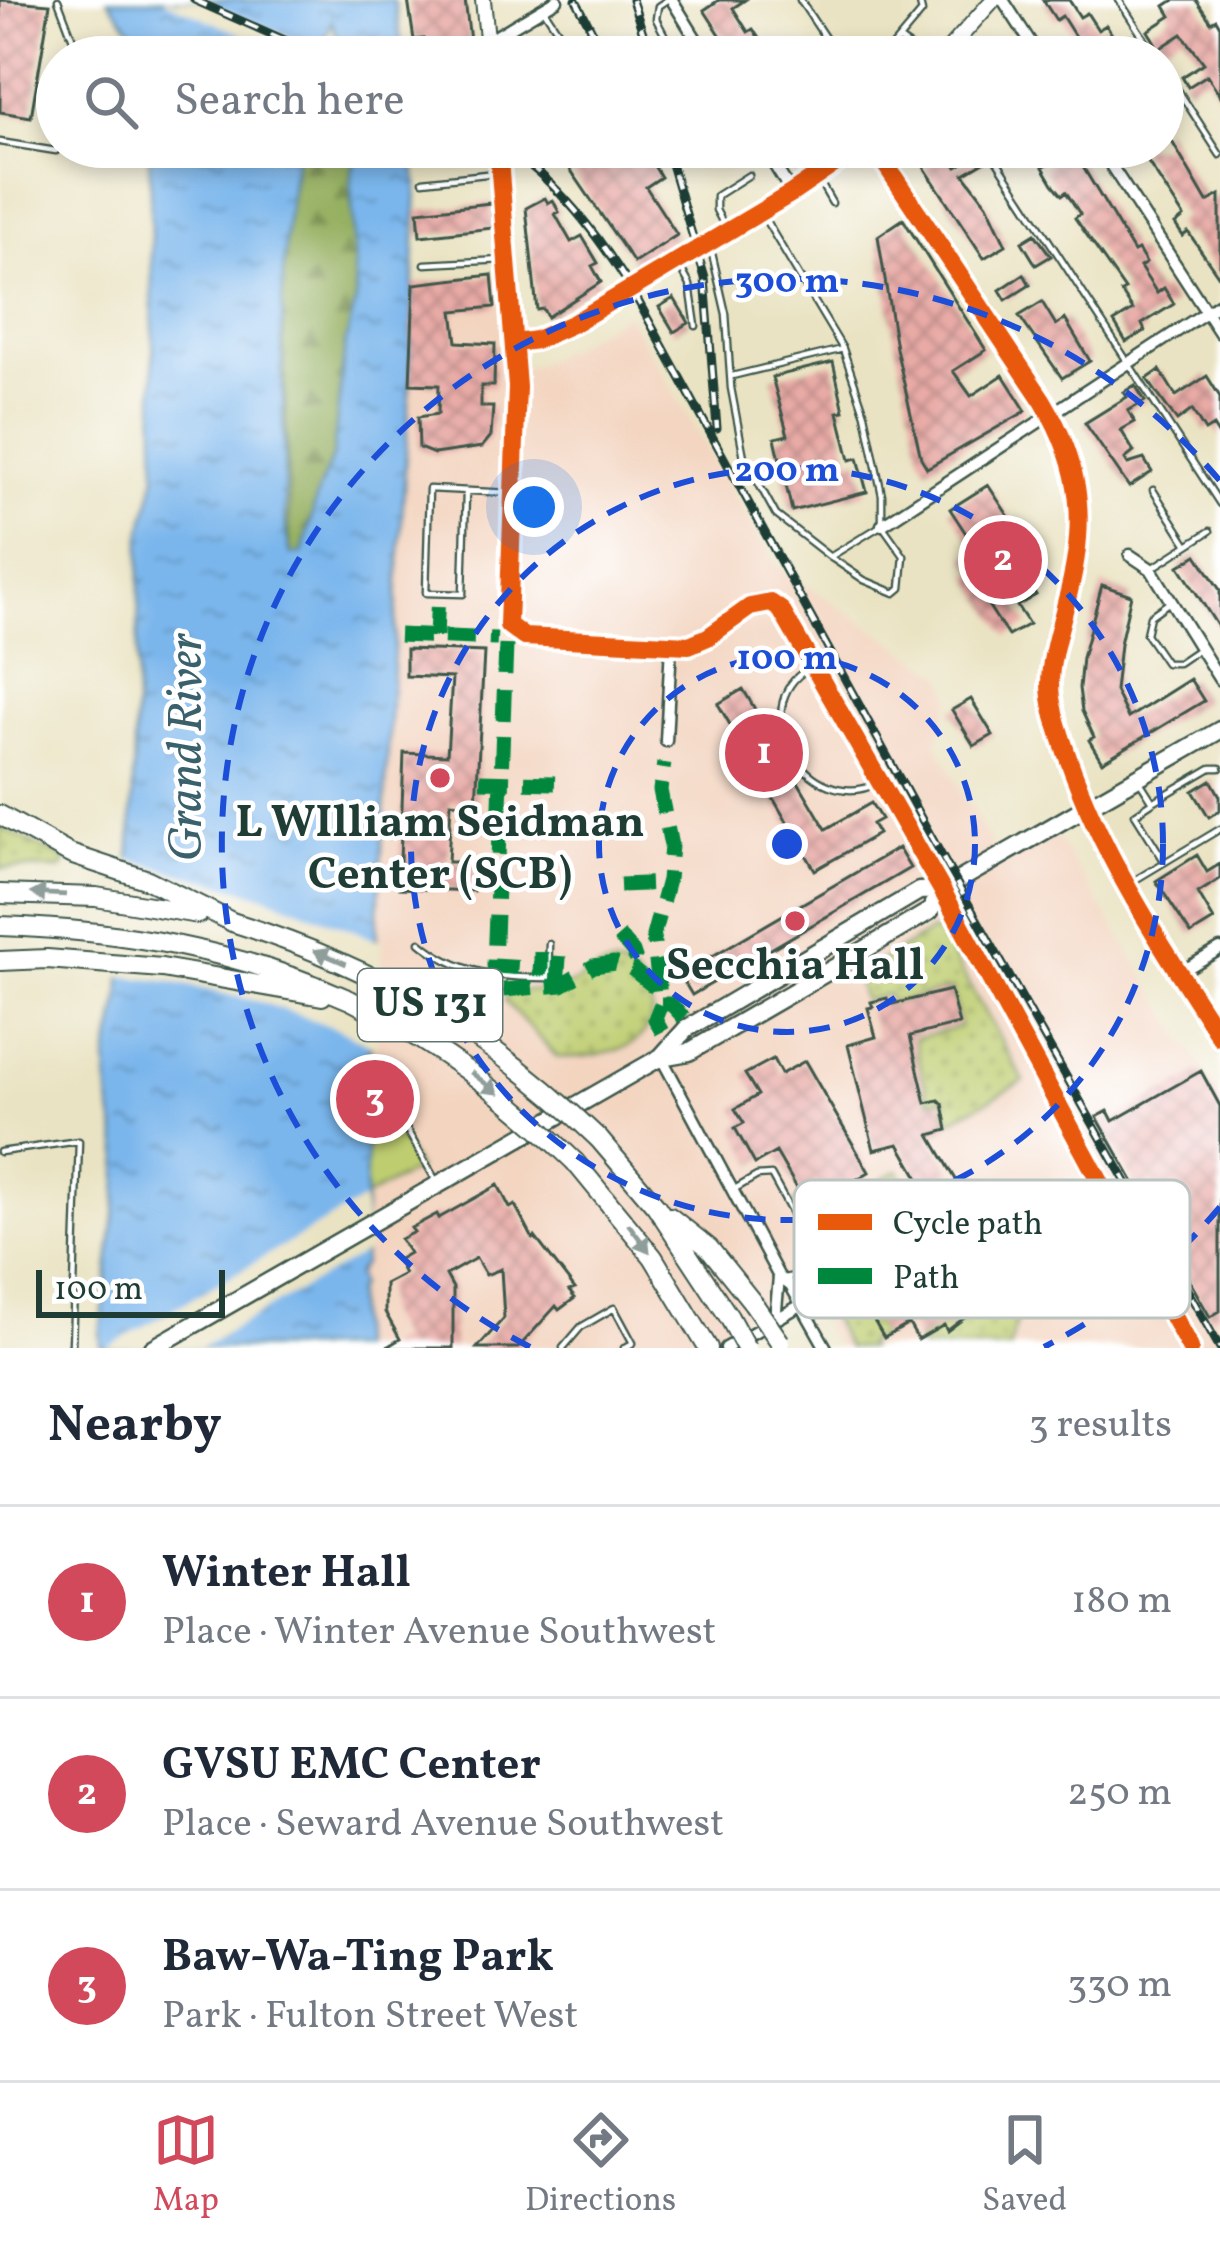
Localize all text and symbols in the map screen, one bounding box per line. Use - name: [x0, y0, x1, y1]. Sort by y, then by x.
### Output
- search box: [36, 36, 1184, 168]
- icon: search: [78, 69, 144, 135]
- text: Search here: [174, 71, 405, 134]
- text: 300 m: [735, 258, 839, 308]
- text: 200 m: [734, 447, 840, 497]
- your location: [504, 477, 564, 537]
- pin: 2: [964, 515, 1042, 605]
- water label: Grand River: [155, 632, 222, 861]
- text: 100 m: [736, 635, 838, 685]
- pin: 1: [725, 708, 803, 798]
- marker: L WIlliam Seidman Center (SCB): [427, 765, 453, 791]
- place label: L WIlliam Seidman Center (SCB): [235, 793, 645, 908]
- centre of rings: [766, 823, 808, 865]
- one-way arrow: [28, 884, 66, 903]
- marker: Secchia Hall: [782, 908, 808, 934]
- place label: Secchia Hall: [666, 936, 924, 999]
- one-way arrow: [313, 946, 348, 966]
- road number: US 131: [358, 969, 502, 1041]
- pin: 3: [336, 1054, 414, 1144]
- one-way arrow: [469, 1070, 501, 1095]
- legend: [794, 1180, 1190, 1318]
- text: Cycle path: [893, 1203, 1043, 1249]
- one-way arrow: [626, 1222, 650, 1253]
- text: Path: [893, 1257, 959, 1303]
- scale bar: [36, 1264, 225, 1317]
- text: 100 m: [54, 1268, 143, 1314]
- text: Nearby: [48, 1391, 222, 1462]
- text: 3 results: [1029, 1399, 1172, 1453]
- text: Winter Hall: [162, 1543, 411, 1606]
- text: 1: [79, 1575, 95, 1629]
- text: 180 m: [1071, 1575, 1172, 1629]
- text: Place · Winter Avenue Southwest: [162, 1606, 716, 1660]
- text: GVSU EMC Center: [162, 1735, 541, 1798]
- text: 2: [77, 1767, 97, 1821]
- text: 250 m: [1067, 1767, 1172, 1821]
- text: Place · Seward Avenue Southwest: [162, 1798, 724, 1852]
- text: Baw-Wa-Ting Park: [162, 1927, 554, 1990]
- text: 3: [77, 1959, 97, 2013]
- text: 330 m: [1067, 1959, 1172, 2013]
- text: Park · Fulton Street West: [162, 1990, 578, 2044]
- tab: Map: [153, 2107, 219, 2225]
- tab: Directions: [525, 2107, 676, 2225]
- tab: Saved: [982, 2107, 1067, 2225]

